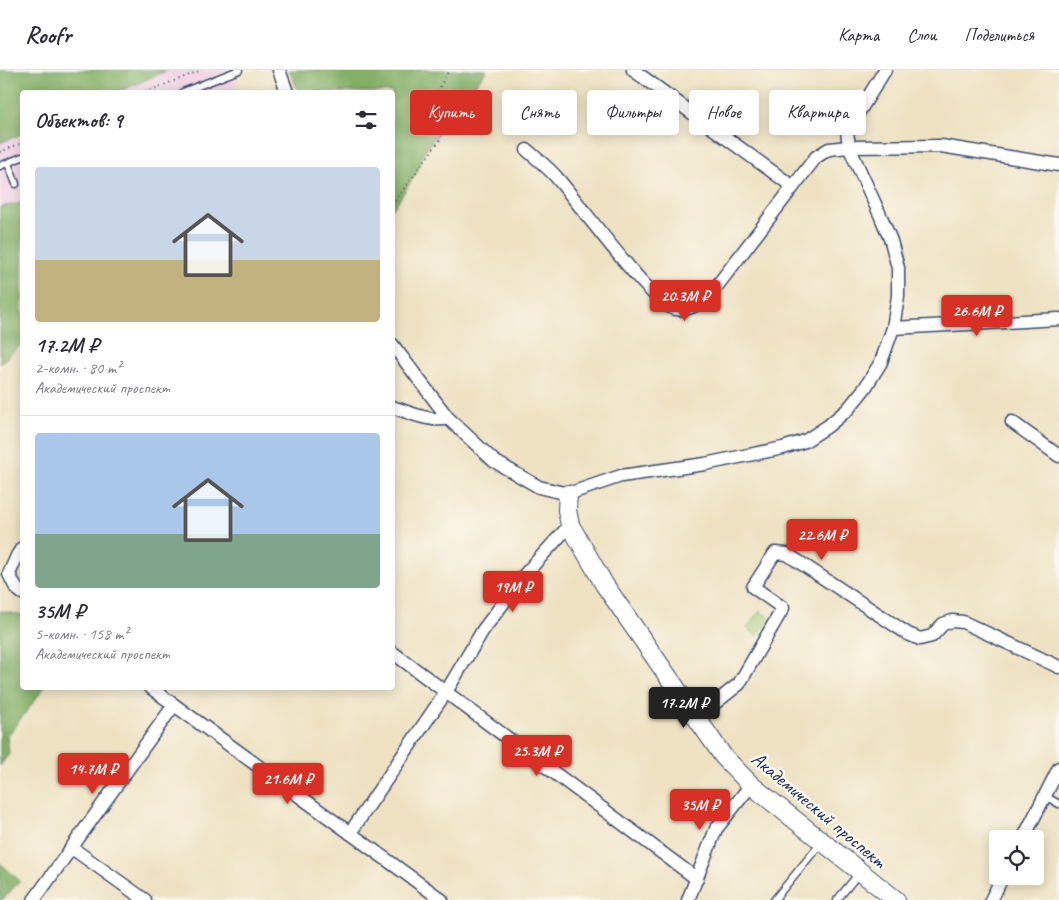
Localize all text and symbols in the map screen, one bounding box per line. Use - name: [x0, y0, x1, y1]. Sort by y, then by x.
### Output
- text: Roofr: [25, 20, 71, 50]
- text: Карта: [838, 24, 879, 46]
- text: Слои: [907, 24, 936, 46]
- text: Поделиться: [964, 24, 1034, 46]
- chip: Купить: [410, 90, 492, 135]
- chip: Снять: [502, 90, 577, 135]
- chip: Фильтры: [587, 90, 679, 135]
- chip: Новое: [689, 90, 759, 135]
- chip: Квартира: [769, 90, 866, 135]
- icon: filters: [352, 106, 380, 134]
- text: Объектов: 9: [35, 107, 123, 133]
- icon: home: [163, 200, 253, 290]
- pin: 20.3M ₽: [639, 280, 731, 322]
- text: 20.3M ₽: [661, 286, 709, 306]
- pin: 26.6M ₽: [931, 294, 1023, 337]
- text: 26.6M ₽: [952, 301, 1002, 321]
- text: 17.2M ₽: [35, 332, 99, 358]
- text: 2-комн. · 80 m²: [35, 358, 121, 378]
- text: Академический проспект: [35, 378, 170, 398]
- icon: home: [163, 465, 253, 555]
- pin: 22.6M ₽: [776, 518, 868, 561]
- text: 22.6M ₽: [798, 525, 846, 545]
- pin: 19M ₽: [478, 570, 548, 613]
- text: 19M ₽: [494, 577, 532, 597]
- text: 35M ₽: [35, 598, 85, 624]
- text: 5-комн. · 158 m²: [35, 624, 128, 644]
- text: Академический проспект: [35, 644, 170, 664]
- pin: 17.2M ₽: [638, 686, 730, 729]
- text: 17.2M ₽: [660, 693, 708, 713]
- pin: 25.3M ₽: [491, 734, 583, 777]
- text: 25.3M ₽: [513, 741, 561, 761]
- street label: Академический проспект: [746, 746, 892, 874]
- pin: 14.7M ₽: [47, 752, 139, 795]
- text: 14.7M ₽: [69, 759, 117, 779]
- pin: 21.6M ₽: [242, 762, 334, 805]
- text: 21.6M ₽: [264, 769, 312, 789]
- pin: 35M ₽: [665, 788, 735, 831]
- text: 35M ₽: [681, 795, 719, 815]
- map controls: [989, 830, 1044, 885]
- button: locate: [989, 830, 1044, 885]

